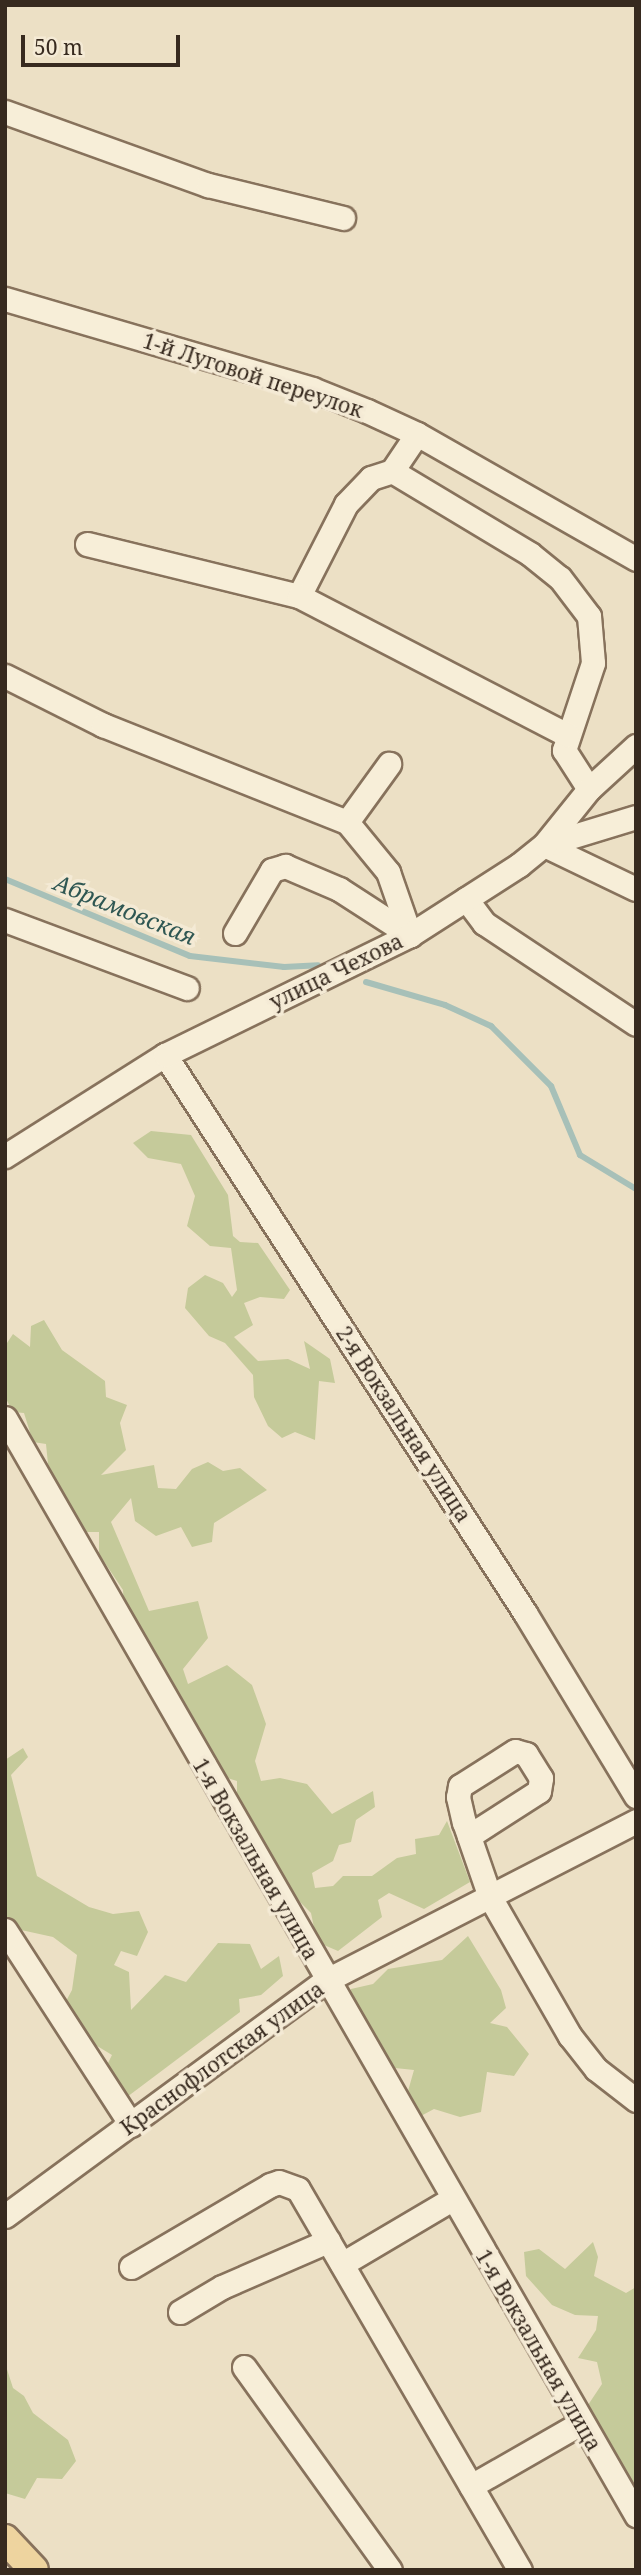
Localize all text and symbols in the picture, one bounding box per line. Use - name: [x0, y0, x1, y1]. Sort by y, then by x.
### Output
- scale bar: [24, 21, 184, 65]
- text: 50 m: [34, 33, 83, 61]
- street label: 1-й Луговой переулок: [140, 328, 366, 422]
- water label: Абрамовская: [50, 868, 200, 950]
- street label: улица Чехова: [265, 928, 407, 1014]
- street label: 2-я Вокзальная улица: [331, 1321, 477, 1527]
- street label: 1-я Вокзальная улица: [188, 1754, 324, 1964]
- street label: Краснофлотская улица: [115, 1976, 329, 2140]
- street label: 1-я Вокзальная улица: [471, 2245, 607, 2455]

